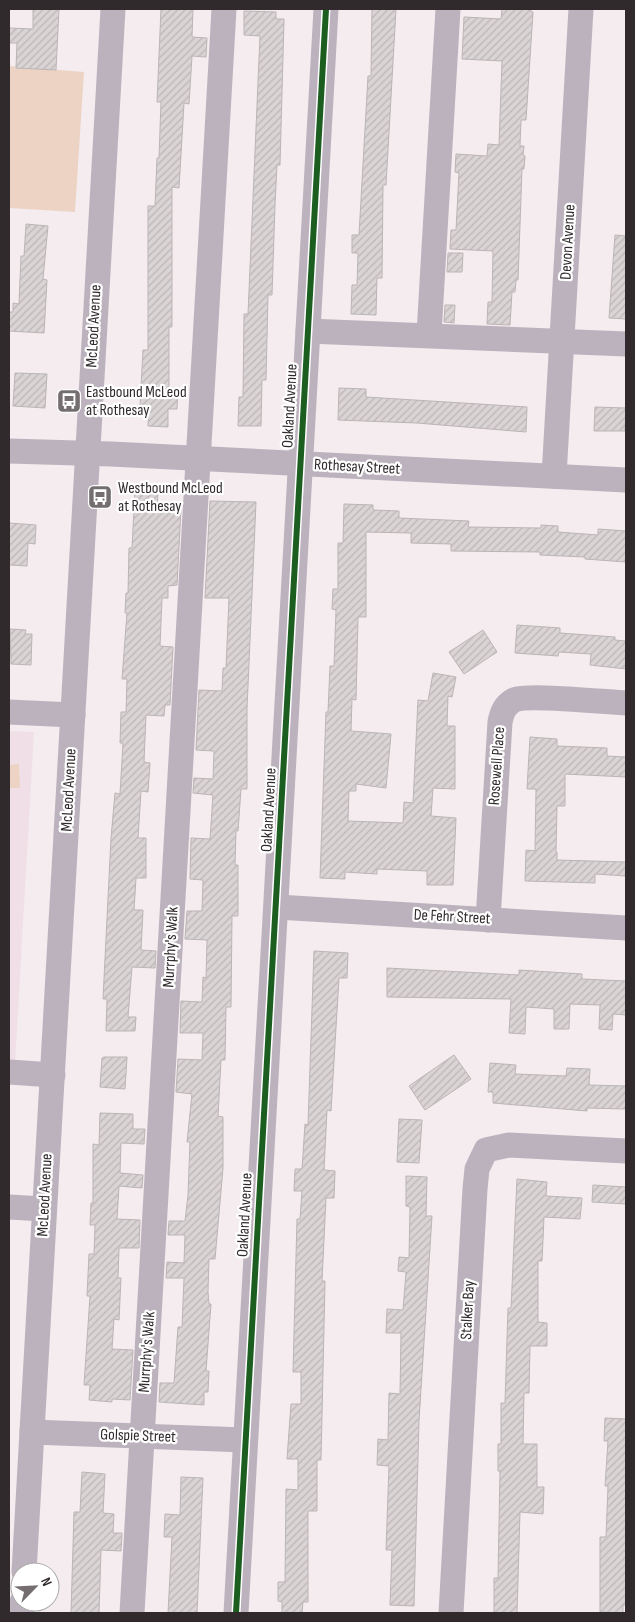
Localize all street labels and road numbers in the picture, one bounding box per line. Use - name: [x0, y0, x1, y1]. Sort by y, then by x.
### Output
- street label: Devon Avenue: [557, 204, 579, 280]
- street label: McLeod Avenue: [82, 284, 106, 368]
- street label: Oakland Avenue: [278, 363, 302, 449]
- street label: Rothesay Street: [313, 455, 401, 479]
- street label: Rosewell Place: [485, 726, 509, 806]
- street label: McLeod Avenue: [57, 748, 81, 832]
- street label: Oakland Avenue: [257, 767, 281, 853]
- street label: Murrphy's Walk: [159, 906, 183, 988]
- street label: De Fehr Street: [413, 906, 491, 929]
- street label: McLeod Avenue: [33, 1153, 57, 1237]
- street label: Oakland Avenue: [233, 1172, 257, 1258]
- street label: Stalker Bay: [457, 1280, 479, 1340]
- street label: Murrphy's Walk: [135, 1311, 159, 1393]
- street label: Golspie Street: [100, 1425, 176, 1447]

